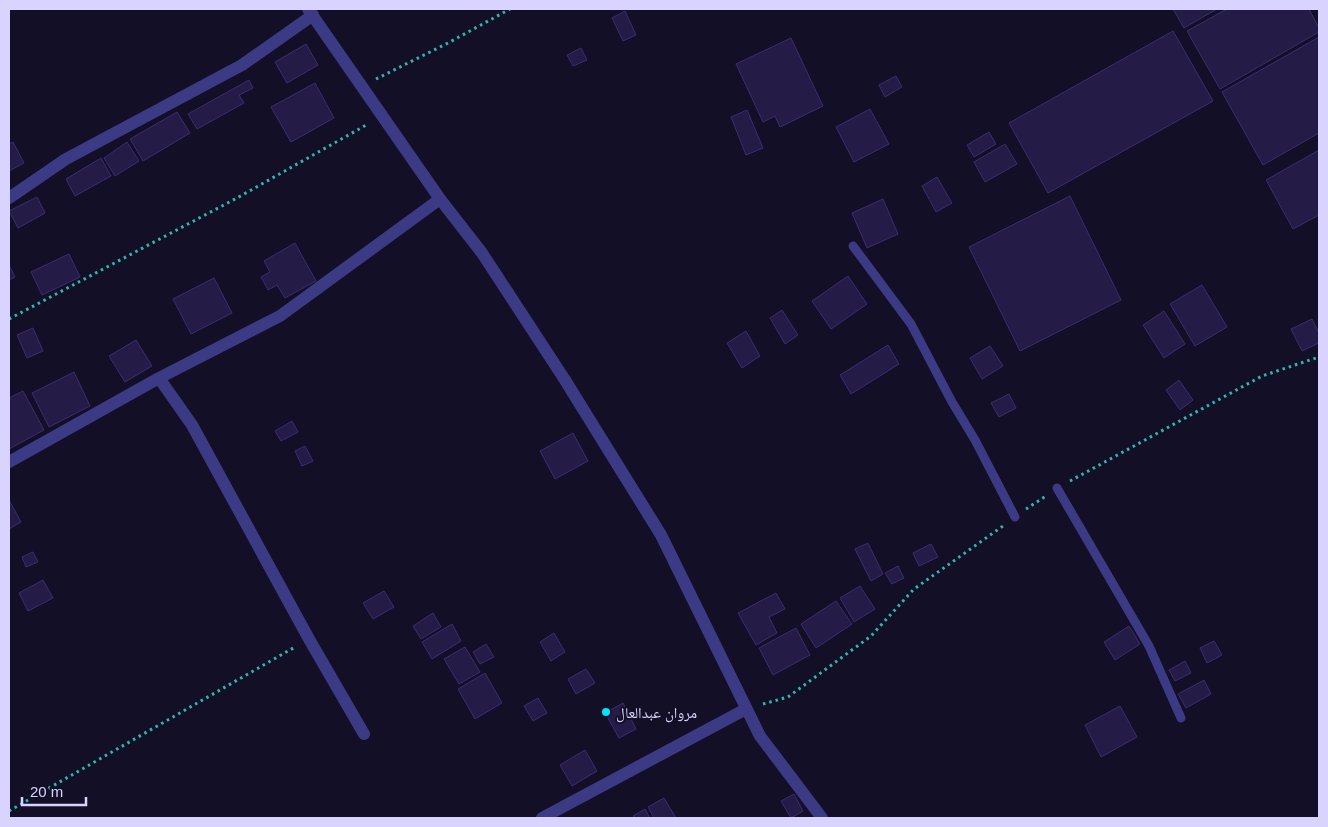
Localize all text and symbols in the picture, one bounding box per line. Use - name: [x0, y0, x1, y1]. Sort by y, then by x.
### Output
- place label: مروان عبدالعال: [616, 704, 697, 723]
- marker: مروان عبدالعال: [600, 706, 612, 718]
- scale bar: [22, 774, 86, 806]
- text: 20 m: [30, 783, 63, 800]

